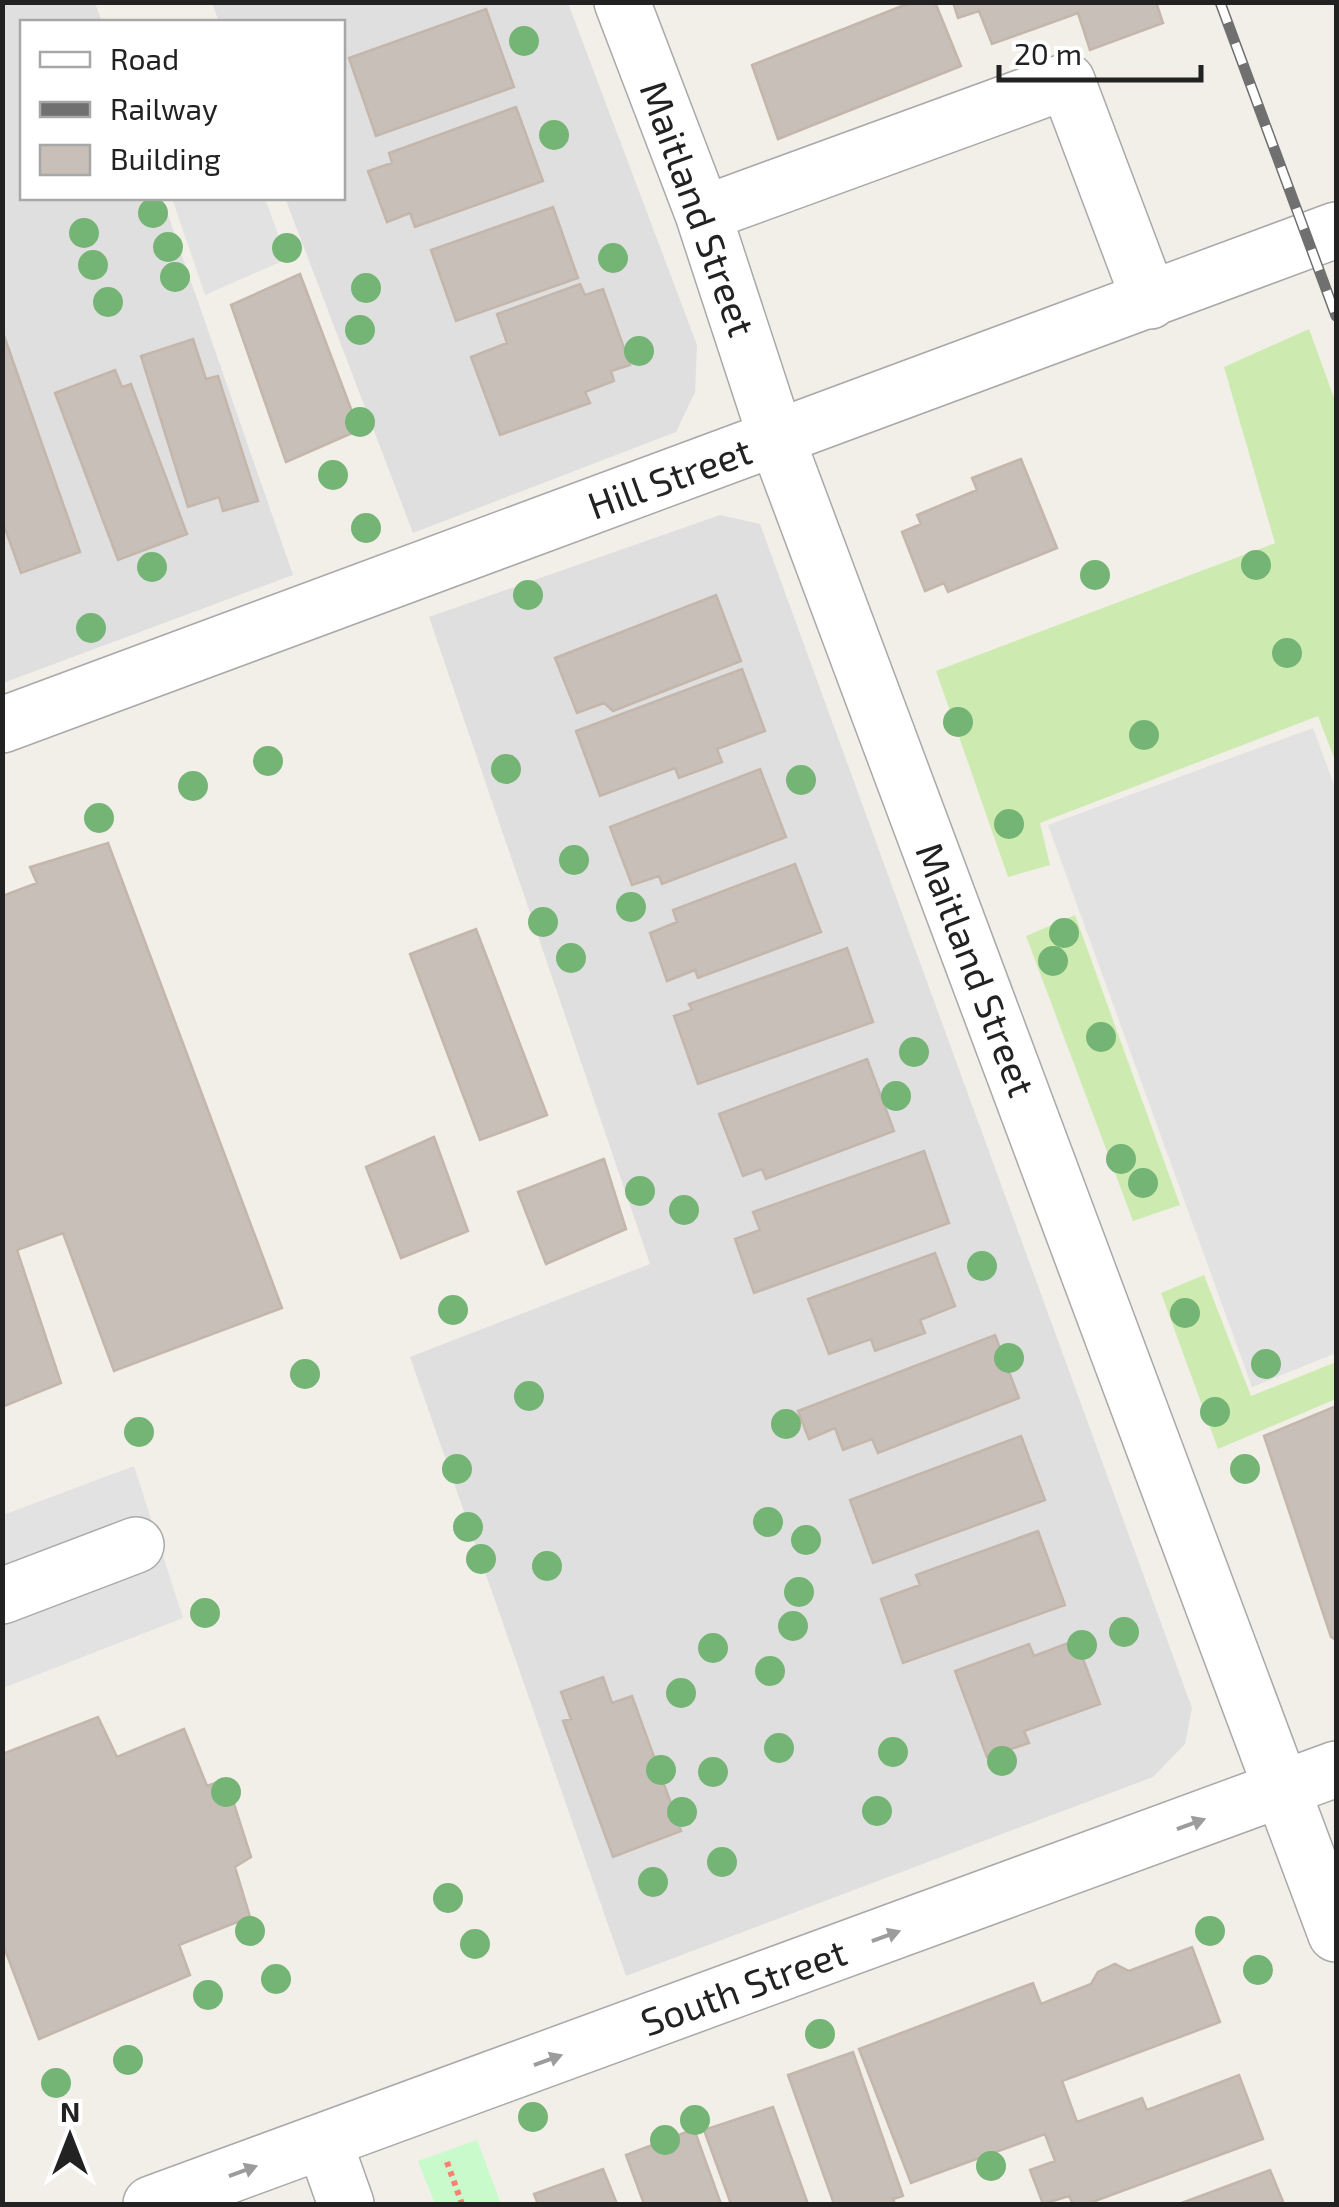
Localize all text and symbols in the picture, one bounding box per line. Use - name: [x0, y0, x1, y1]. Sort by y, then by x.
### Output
- legend: [20, 20, 345, 200]
- scale bar: [999, 20, 1202, 82]
- text: 20 m: [1014, 35, 1082, 71]
- text: Road: [110, 40, 179, 76]
- street label: Maitland Street: [631, 74, 766, 342]
- text: Railway: [110, 90, 218, 126]
- text: Building: [110, 140, 221, 176]
- street label: Hill Street: [581, 426, 757, 528]
- street label: Maitland Street: [907, 836, 1046, 1103]
- one-way arrow: [1177, 1816, 1207, 1831]
- street label: South Street: [634, 1928, 852, 2045]
- one-way arrow: [871, 1928, 901, 1943]
- one-way arrow: [533, 2052, 563, 2067]
- north arrow: [20, 2087, 120, 2187]
- text: N: [60, 2094, 80, 2128]
- one-way arrow: [228, 2163, 258, 2178]

